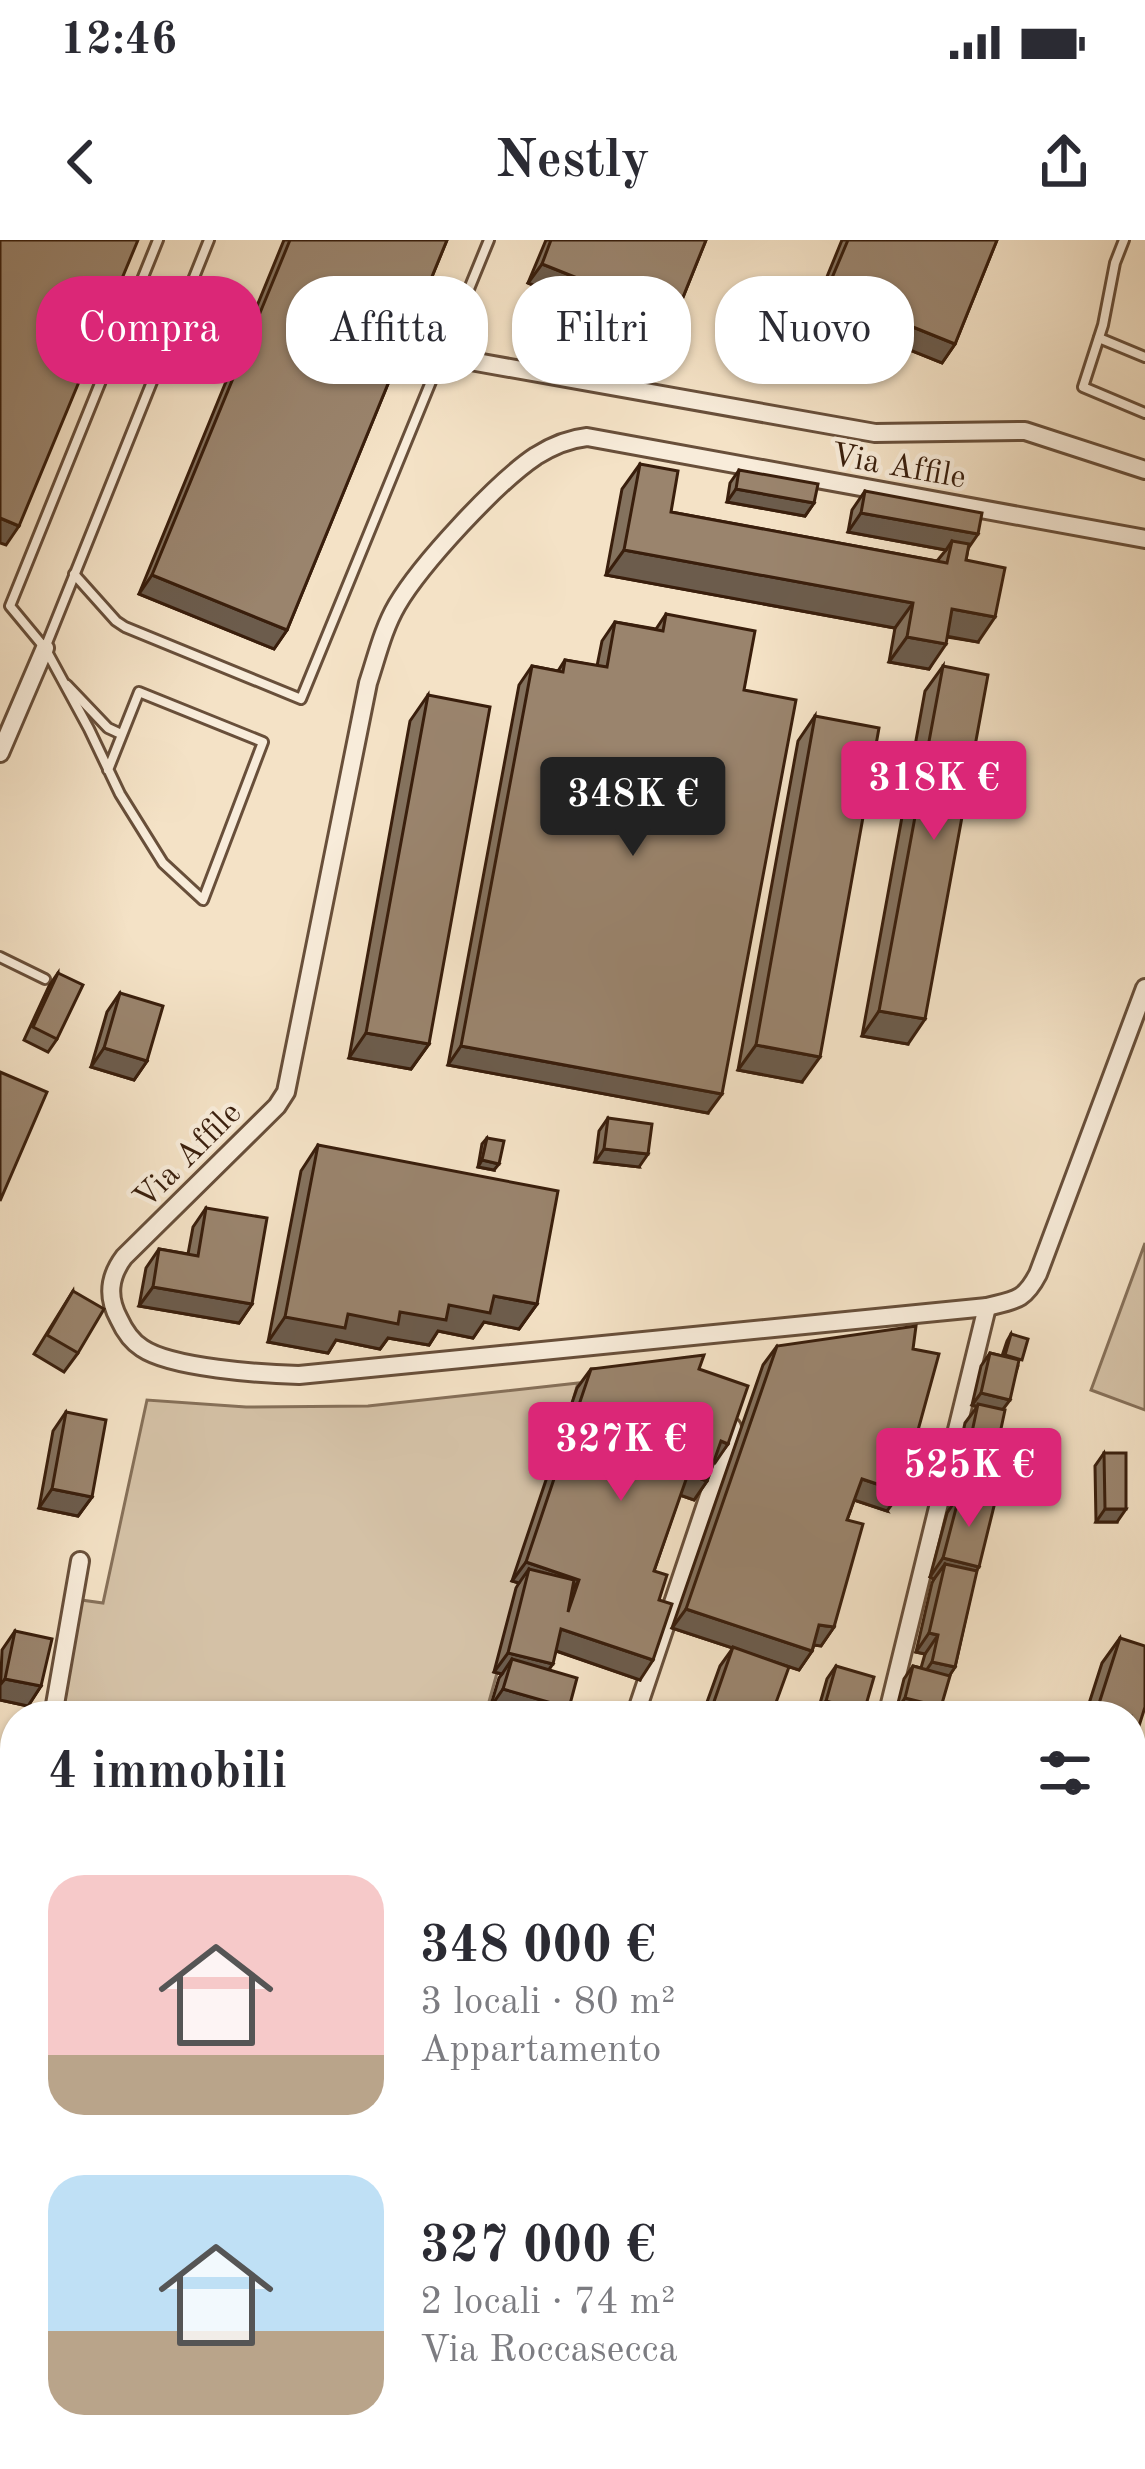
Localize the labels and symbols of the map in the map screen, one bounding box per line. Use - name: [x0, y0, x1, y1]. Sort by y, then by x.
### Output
- street label: Via Affile: [828, 439, 968, 496]
- pin: 318K €: [836, 741, 1032, 843]
- pin: 348K €: [535, 757, 731, 859]
- street label: Via Affile: [129, 1097, 248, 1216]
- pin: 327K €: [523, 1402, 719, 1504]
- pin: 525K €: [871, 1428, 1067, 1530]

